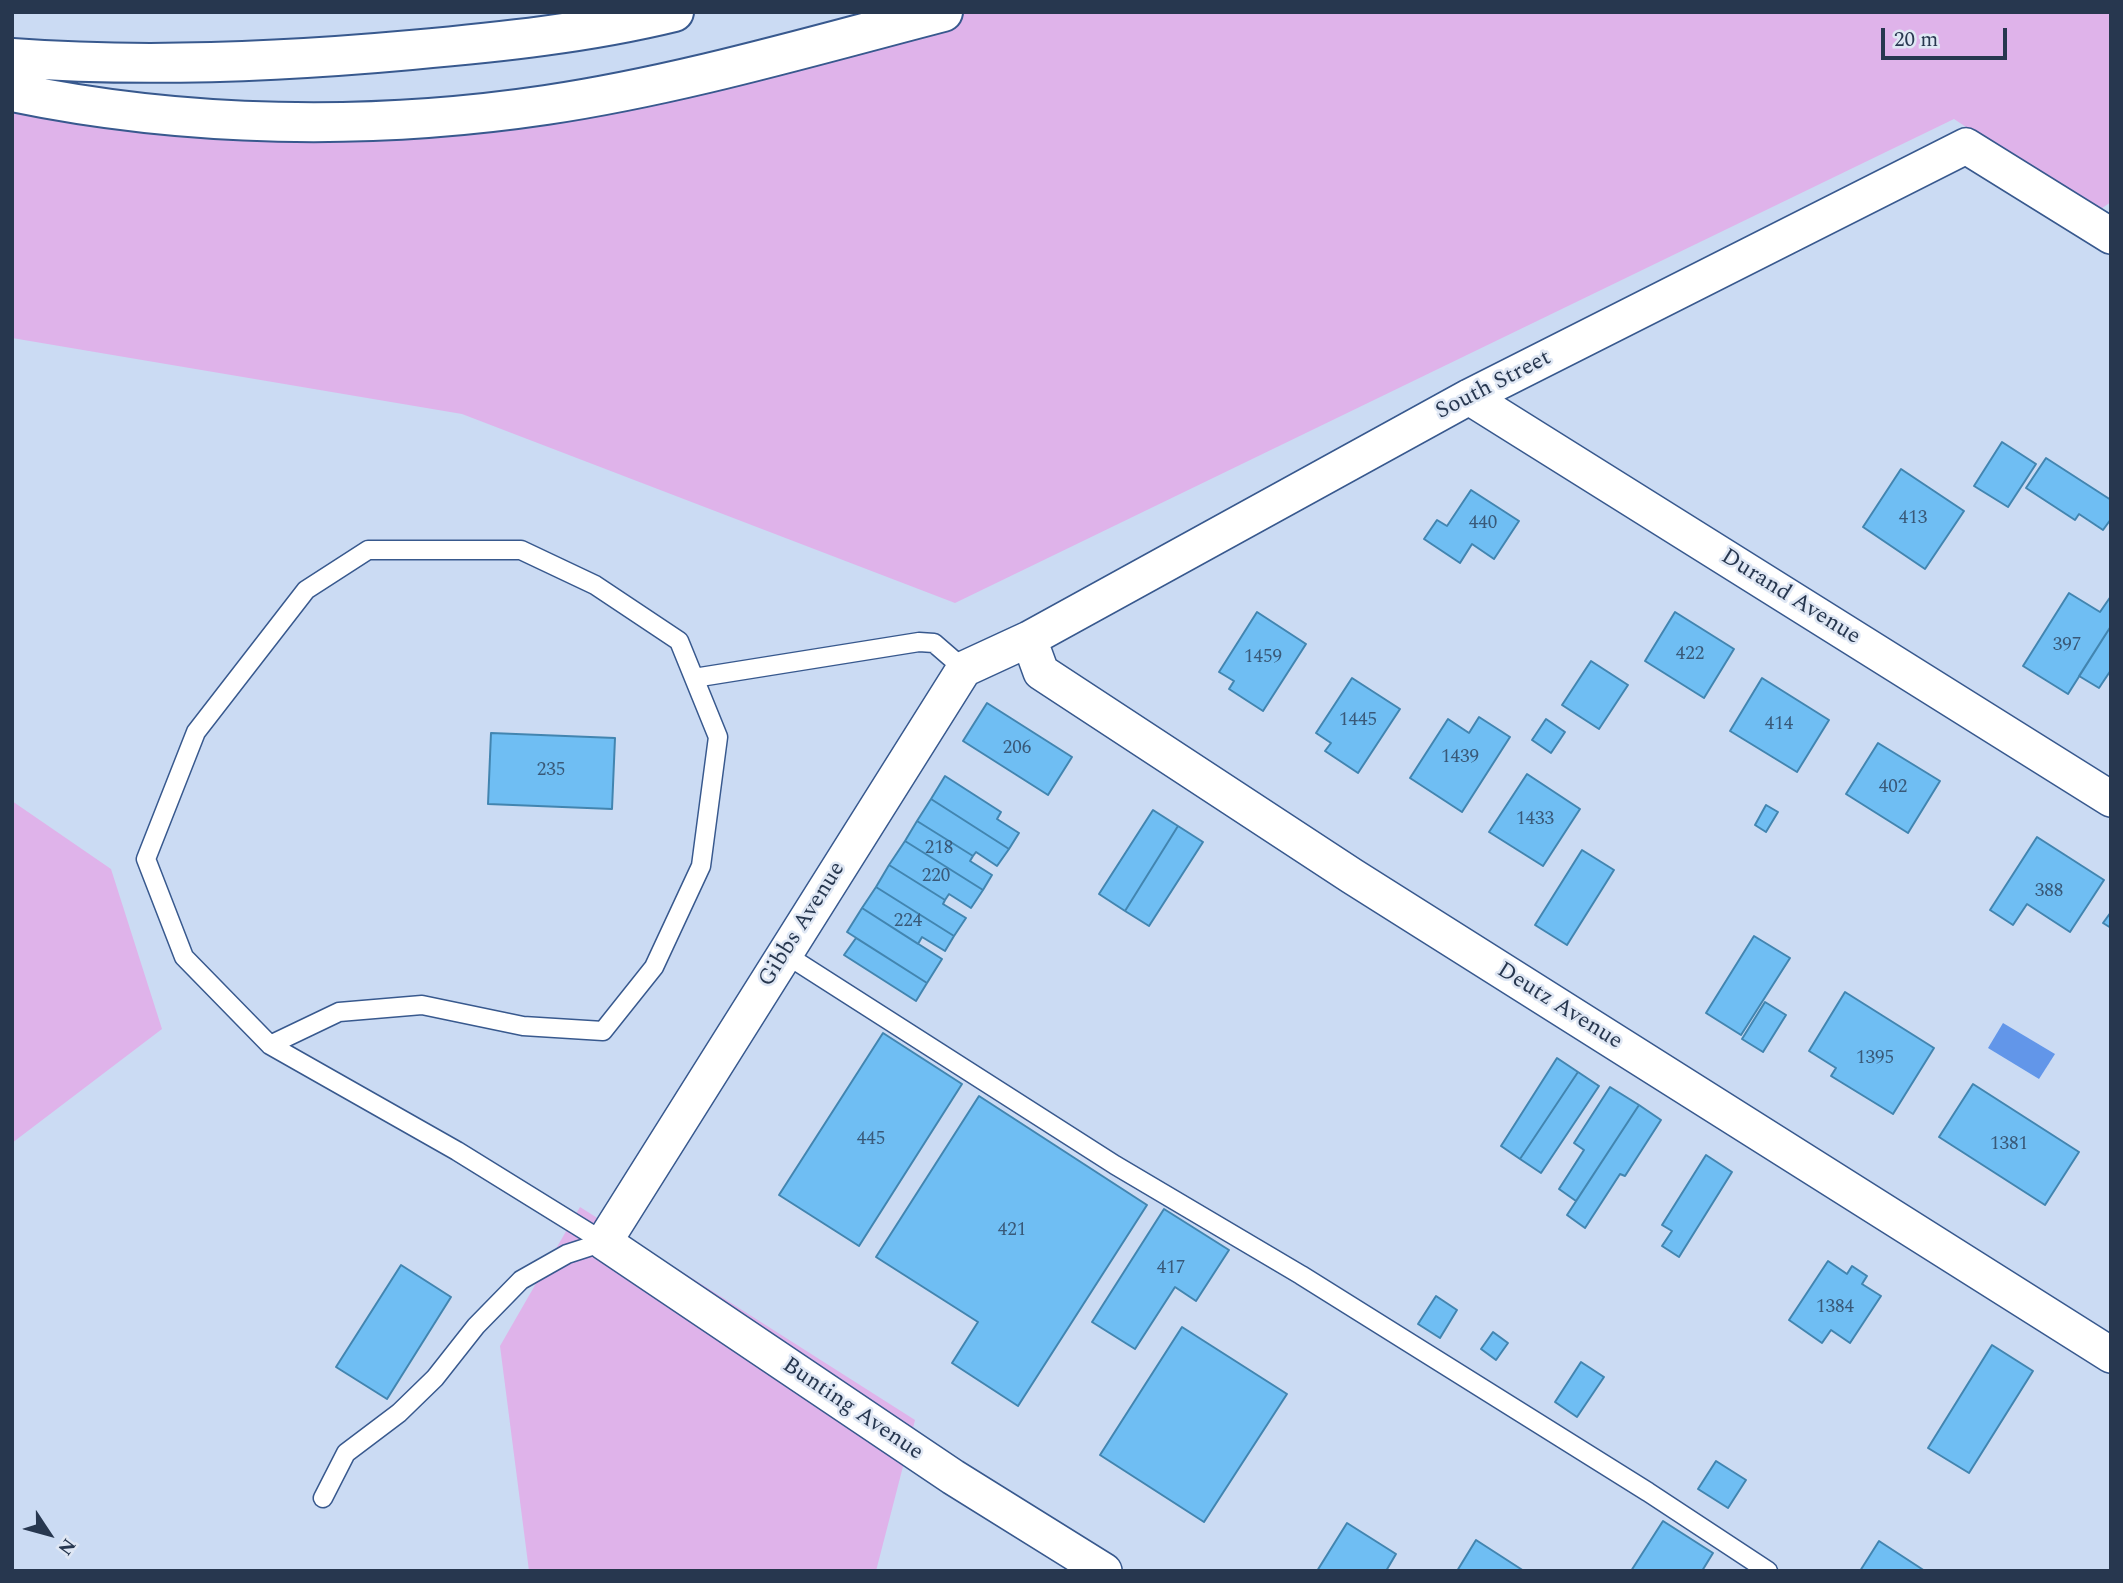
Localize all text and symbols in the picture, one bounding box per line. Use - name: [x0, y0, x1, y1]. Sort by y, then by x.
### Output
- scale bar: [1885, 14, 2011, 58]
- text: 20 m: [1894, 24, 1938, 56]
- street label: South Street: [1432, 345, 1556, 427]
- house number: 413: [1899, 508, 1927, 530]
- house number: 440: [1469, 513, 1497, 535]
- street label: Durand Avenue: [1715, 544, 1865, 652]
- house number: 397: [2053, 635, 2081, 657]
- house number: 422: [1676, 644, 1704, 666]
- house number: 1459: [1244, 647, 1282, 669]
- house number: 1445: [1339, 710, 1377, 732]
- house number: 414: [1765, 714, 1793, 736]
- house number: 206: [1003, 738, 1031, 760]
- house number: 1439: [1441, 747, 1479, 769]
- house number: 235: [537, 760, 565, 782]
- house number: 402: [1879, 777, 1907, 799]
- house number: 1433: [1516, 809, 1554, 831]
- house number: 218: [925, 838, 953, 860]
- street label: Gibbs Avenue: [754, 857, 852, 993]
- house number: 220: [922, 866, 950, 888]
- house number: 388: [2035, 881, 2063, 903]
- house number: 224: [894, 911, 922, 933]
- street label: Deutz Avenue: [1491, 957, 1627, 1057]
- house number: 1395: [1856, 1048, 1894, 1070]
- house number: 445: [857, 1129, 885, 1151]
- house number: 1381: [1990, 1134, 2028, 1156]
- house number: 421: [998, 1220, 1026, 1242]
- house number: 417: [1157, 1258, 1185, 1280]
- house number: 1384: [1816, 1297, 1854, 1319]
- street label: Bunting Avenue: [776, 1353, 928, 1467]
- north arrow: [14, 1499, 84, 1569]
- text: N: [50, 1532, 83, 1561]

